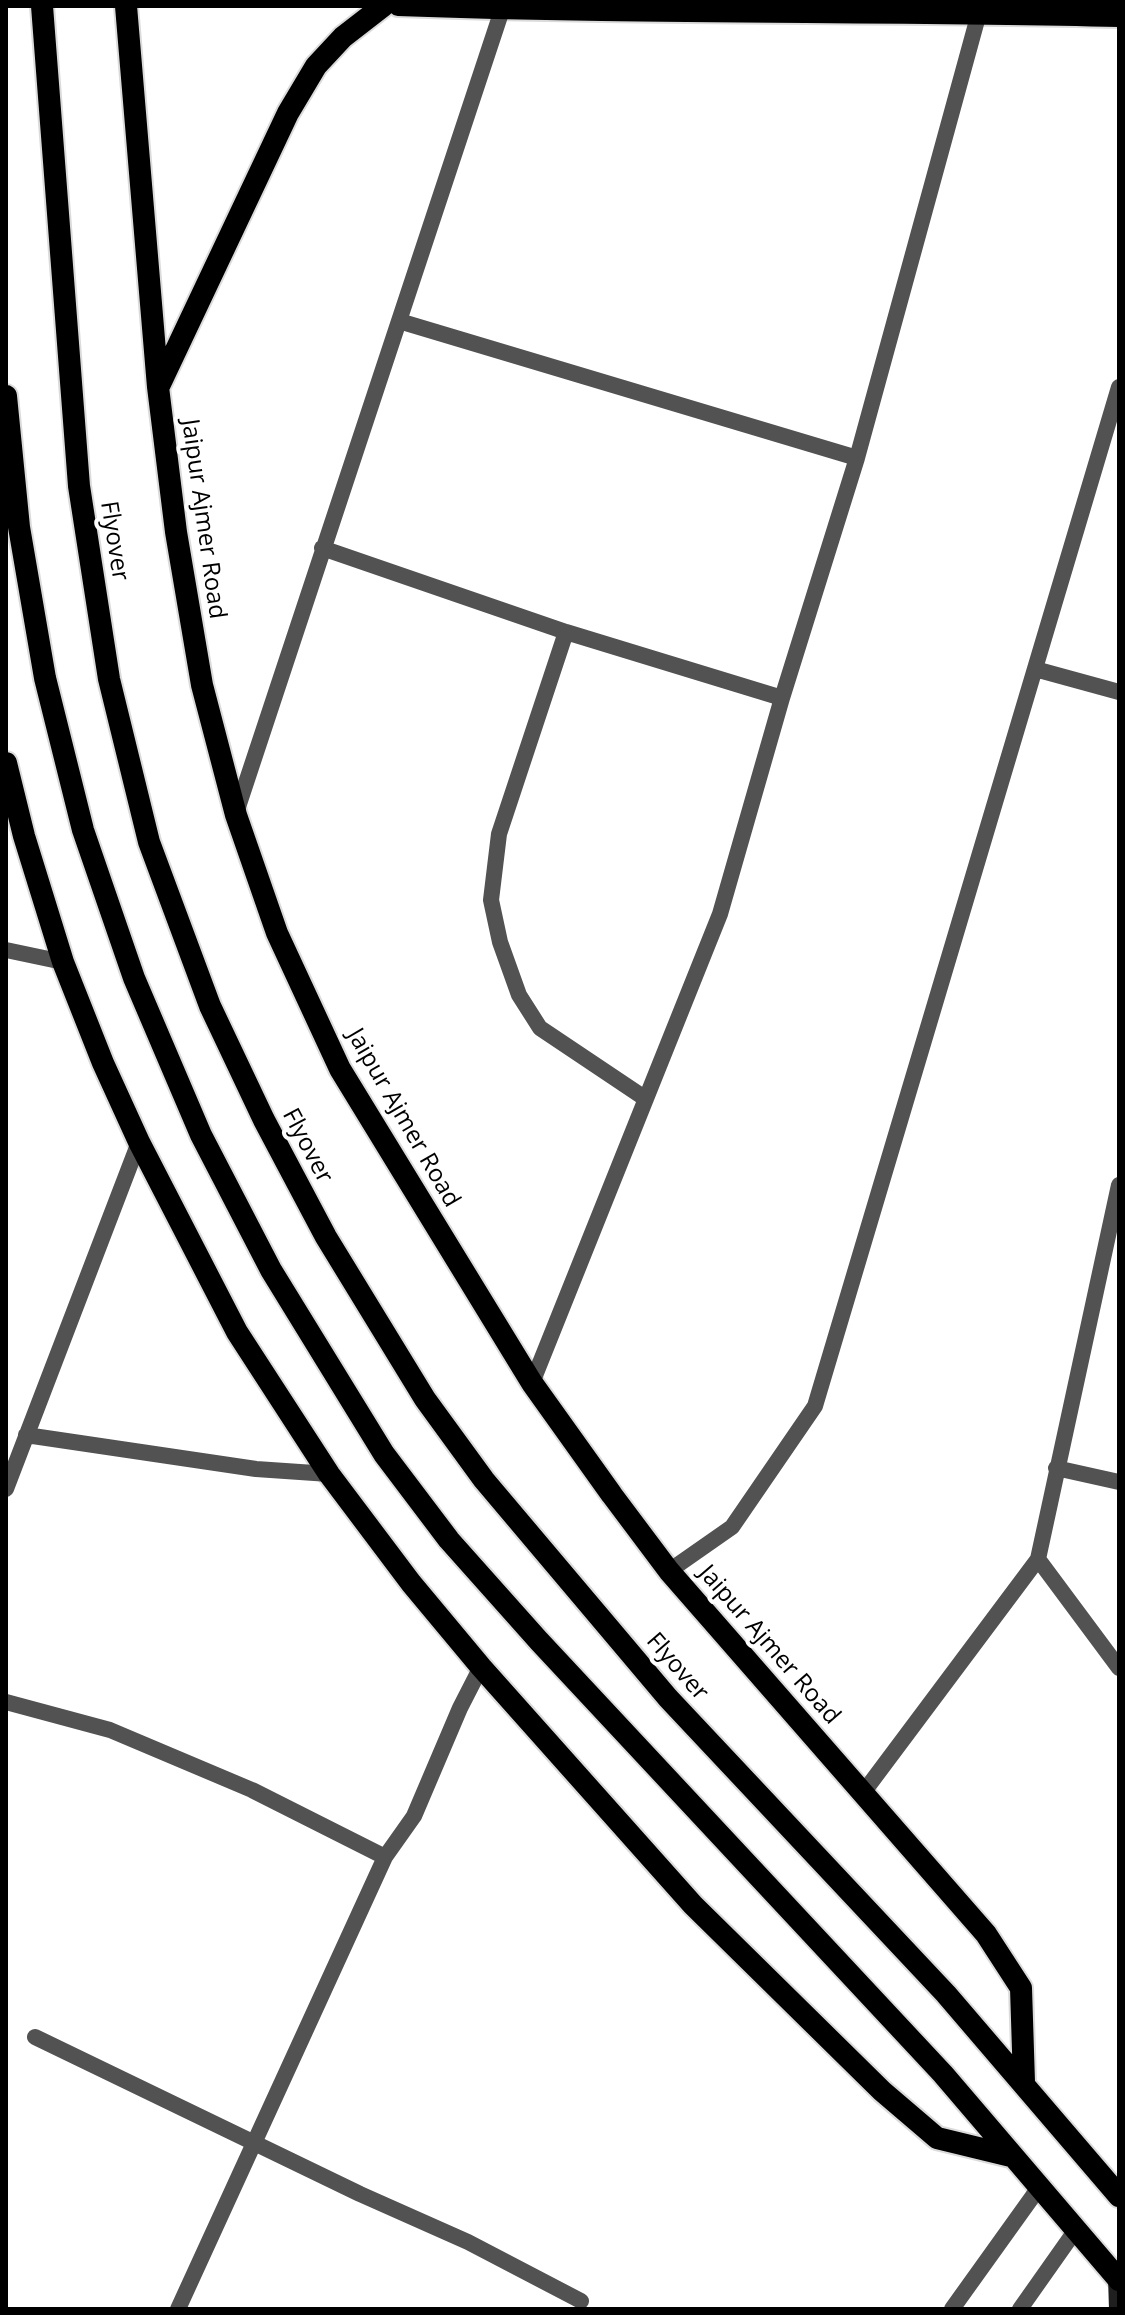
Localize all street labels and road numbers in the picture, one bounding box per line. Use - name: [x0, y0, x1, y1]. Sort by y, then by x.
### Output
- street label: Jaipur Ajmer Road: [175, 417, 231, 621]
- street label: Flyover: [94, 499, 134, 583]
- street label: Jaipur Ajmer Road: [340, 1024, 466, 1212]
- street label: Flyover: [275, 1104, 339, 1188]
- street label: Jaipur Ajmer Road: [692, 1560, 846, 1730]
- street label: Flyover: [640, 1627, 714, 1707]

